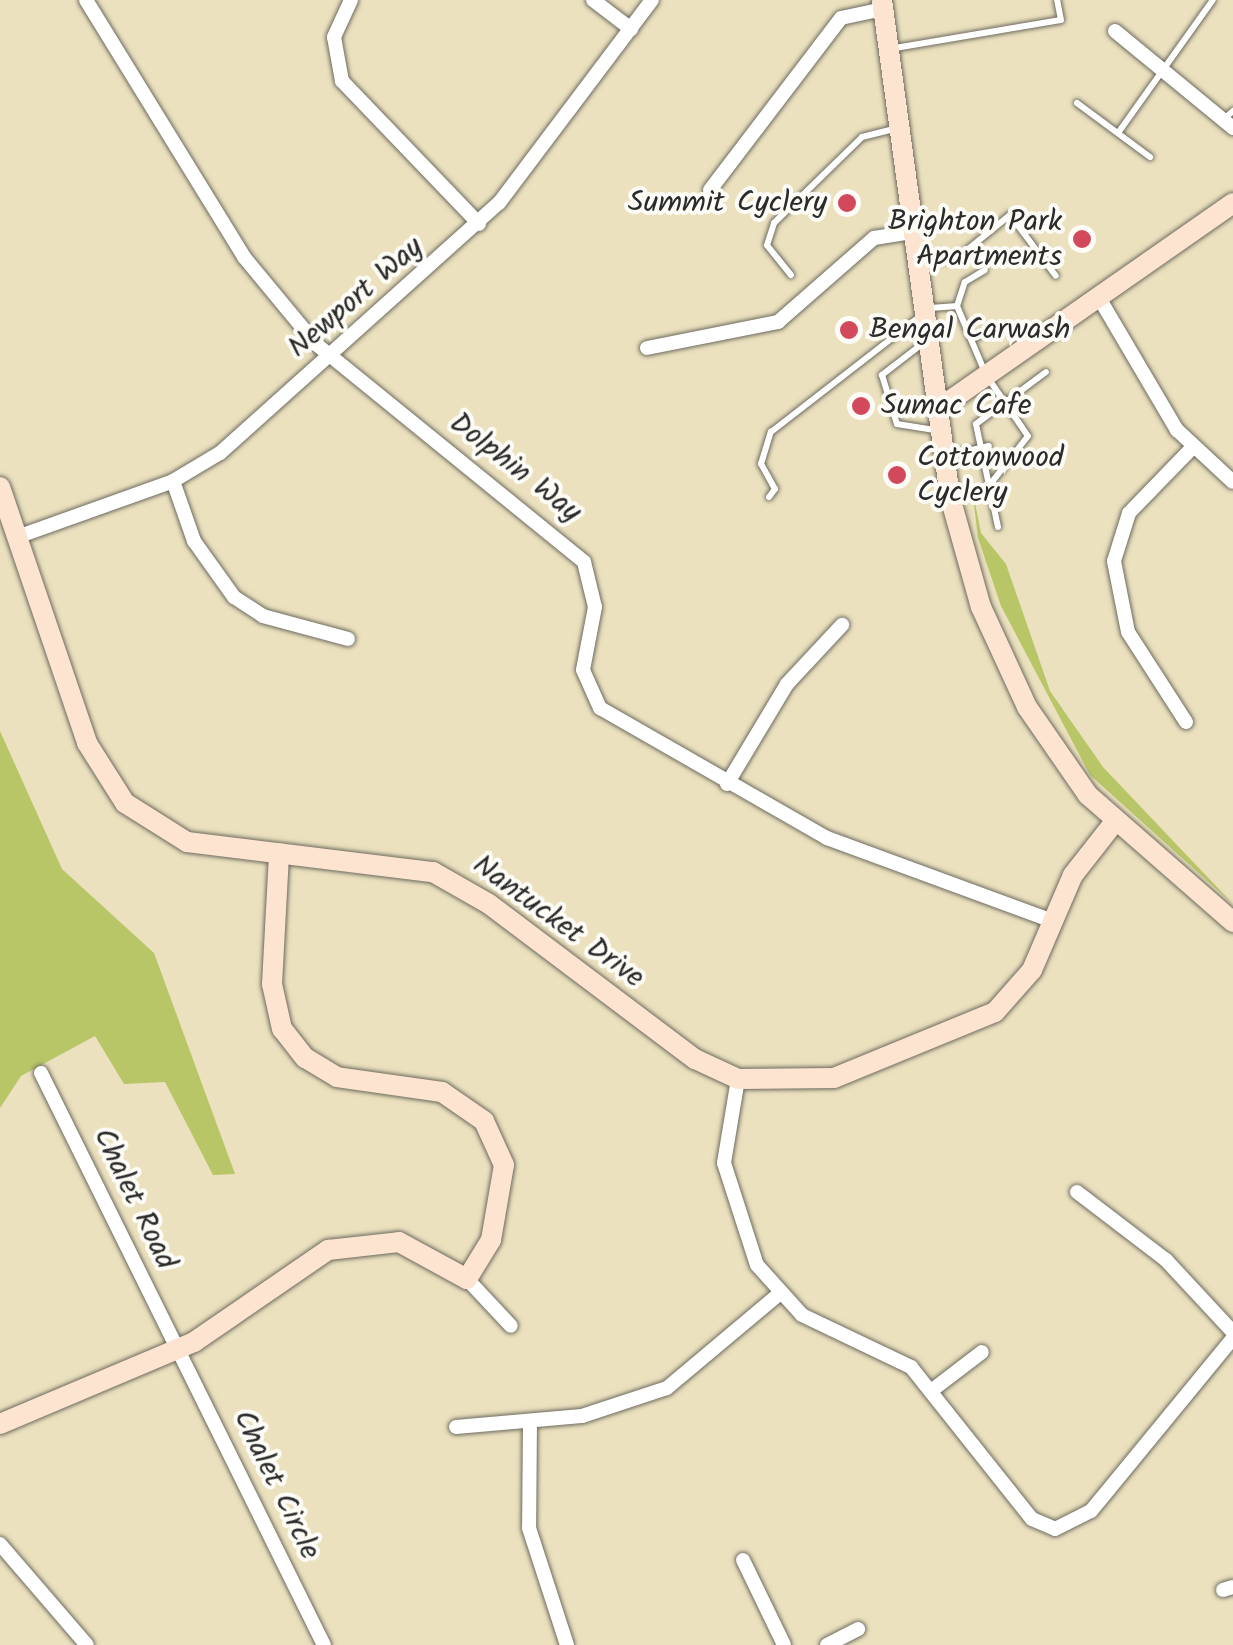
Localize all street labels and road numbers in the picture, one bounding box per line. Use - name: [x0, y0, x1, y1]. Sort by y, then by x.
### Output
- street label: Newport Way: [281, 230, 431, 366]
- street label: Dolphin Way: [442, 405, 588, 531]
- street label: Nantucket Drive: [465, 848, 651, 996]
- street label: Chalet Road: [84, 1122, 184, 1276]
- street label: Chalet Circle: [224, 1404, 328, 1566]

